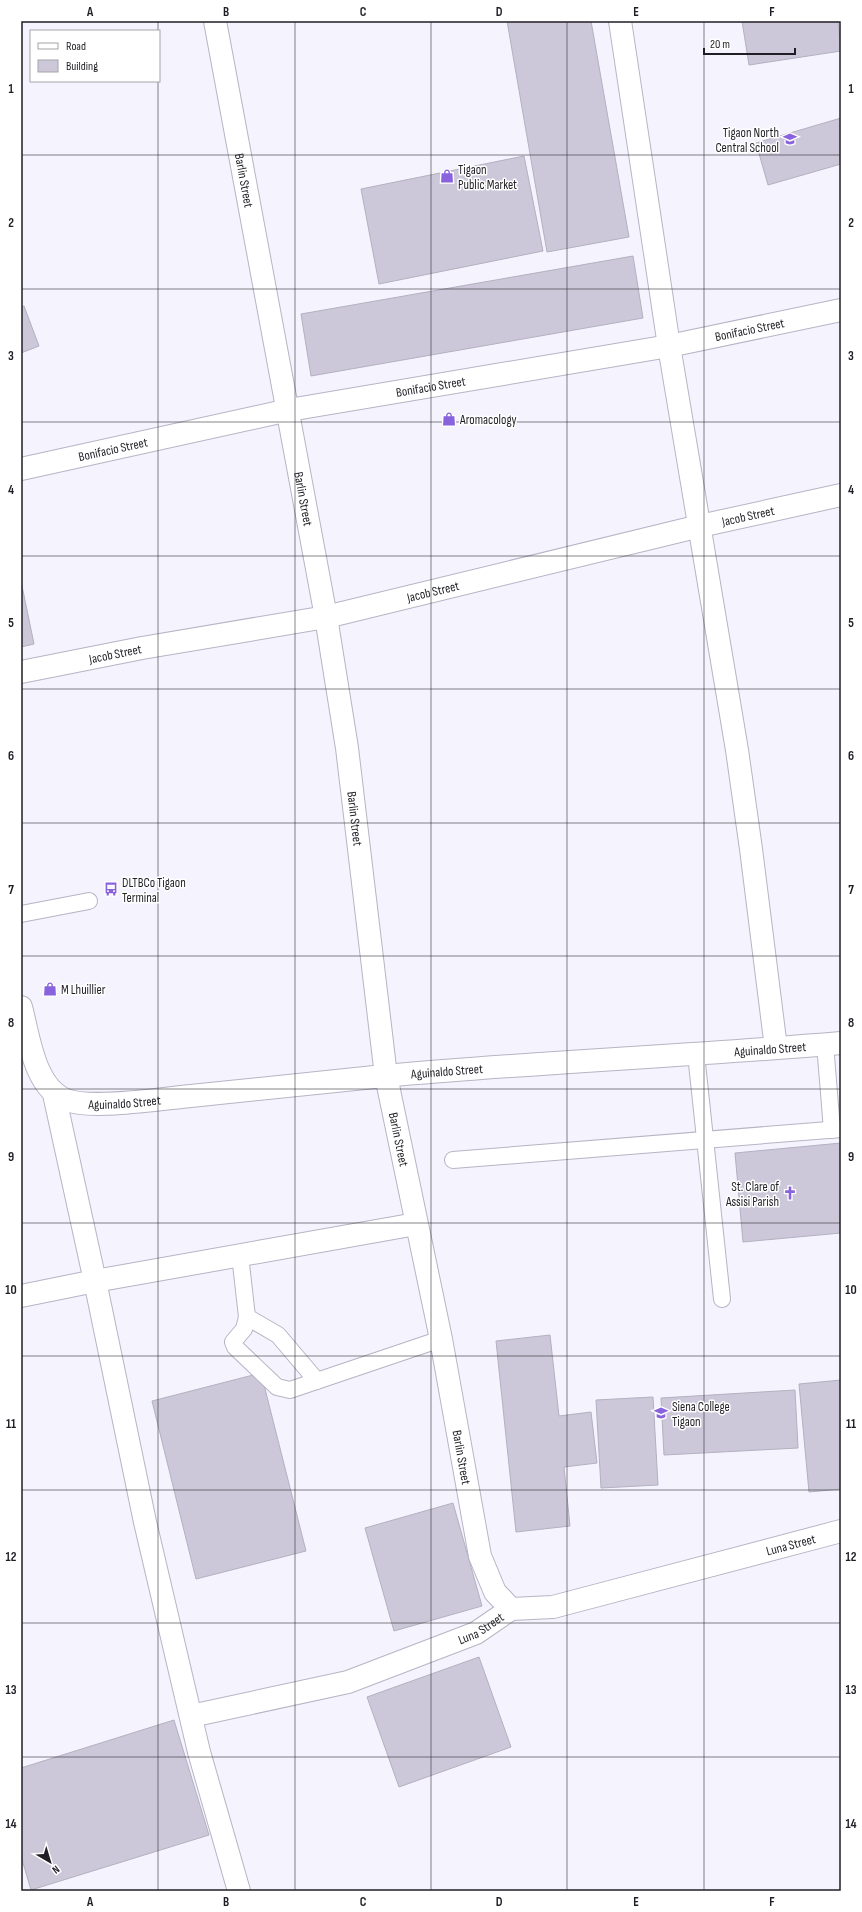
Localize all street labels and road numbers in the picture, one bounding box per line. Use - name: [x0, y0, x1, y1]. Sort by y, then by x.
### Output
- street label: Barlin Street: [231, 152, 257, 209]
- street label: Bonifacio Street: [714, 315, 786, 345]
- street label: Bonifacio Street: [395, 373, 467, 401]
- street label: Bonifacio Street: [77, 434, 149, 465]
- street label: Barlin Street: [290, 471, 316, 527]
- street label: Jacob Street: [720, 503, 776, 530]
- street label: Jacob Street: [404, 578, 461, 606]
- street label: Jacob Street: [87, 641, 143, 668]
- street label: Barlin Street: [343, 791, 366, 847]
- street label: Aguinaldo Street: [733, 1039, 807, 1060]
- street label: Aguinaldo Street: [409, 1061, 484, 1083]
- street label: Aguinaldo Street: [87, 1092, 162, 1113]
- street label: Barlin Street: [385, 1111, 412, 1168]
- street label: Barlin Street: [449, 1429, 474, 1486]
- street label: Luna Street: [765, 1531, 817, 1559]
- street label: Luna Street: [456, 1609, 507, 1648]

